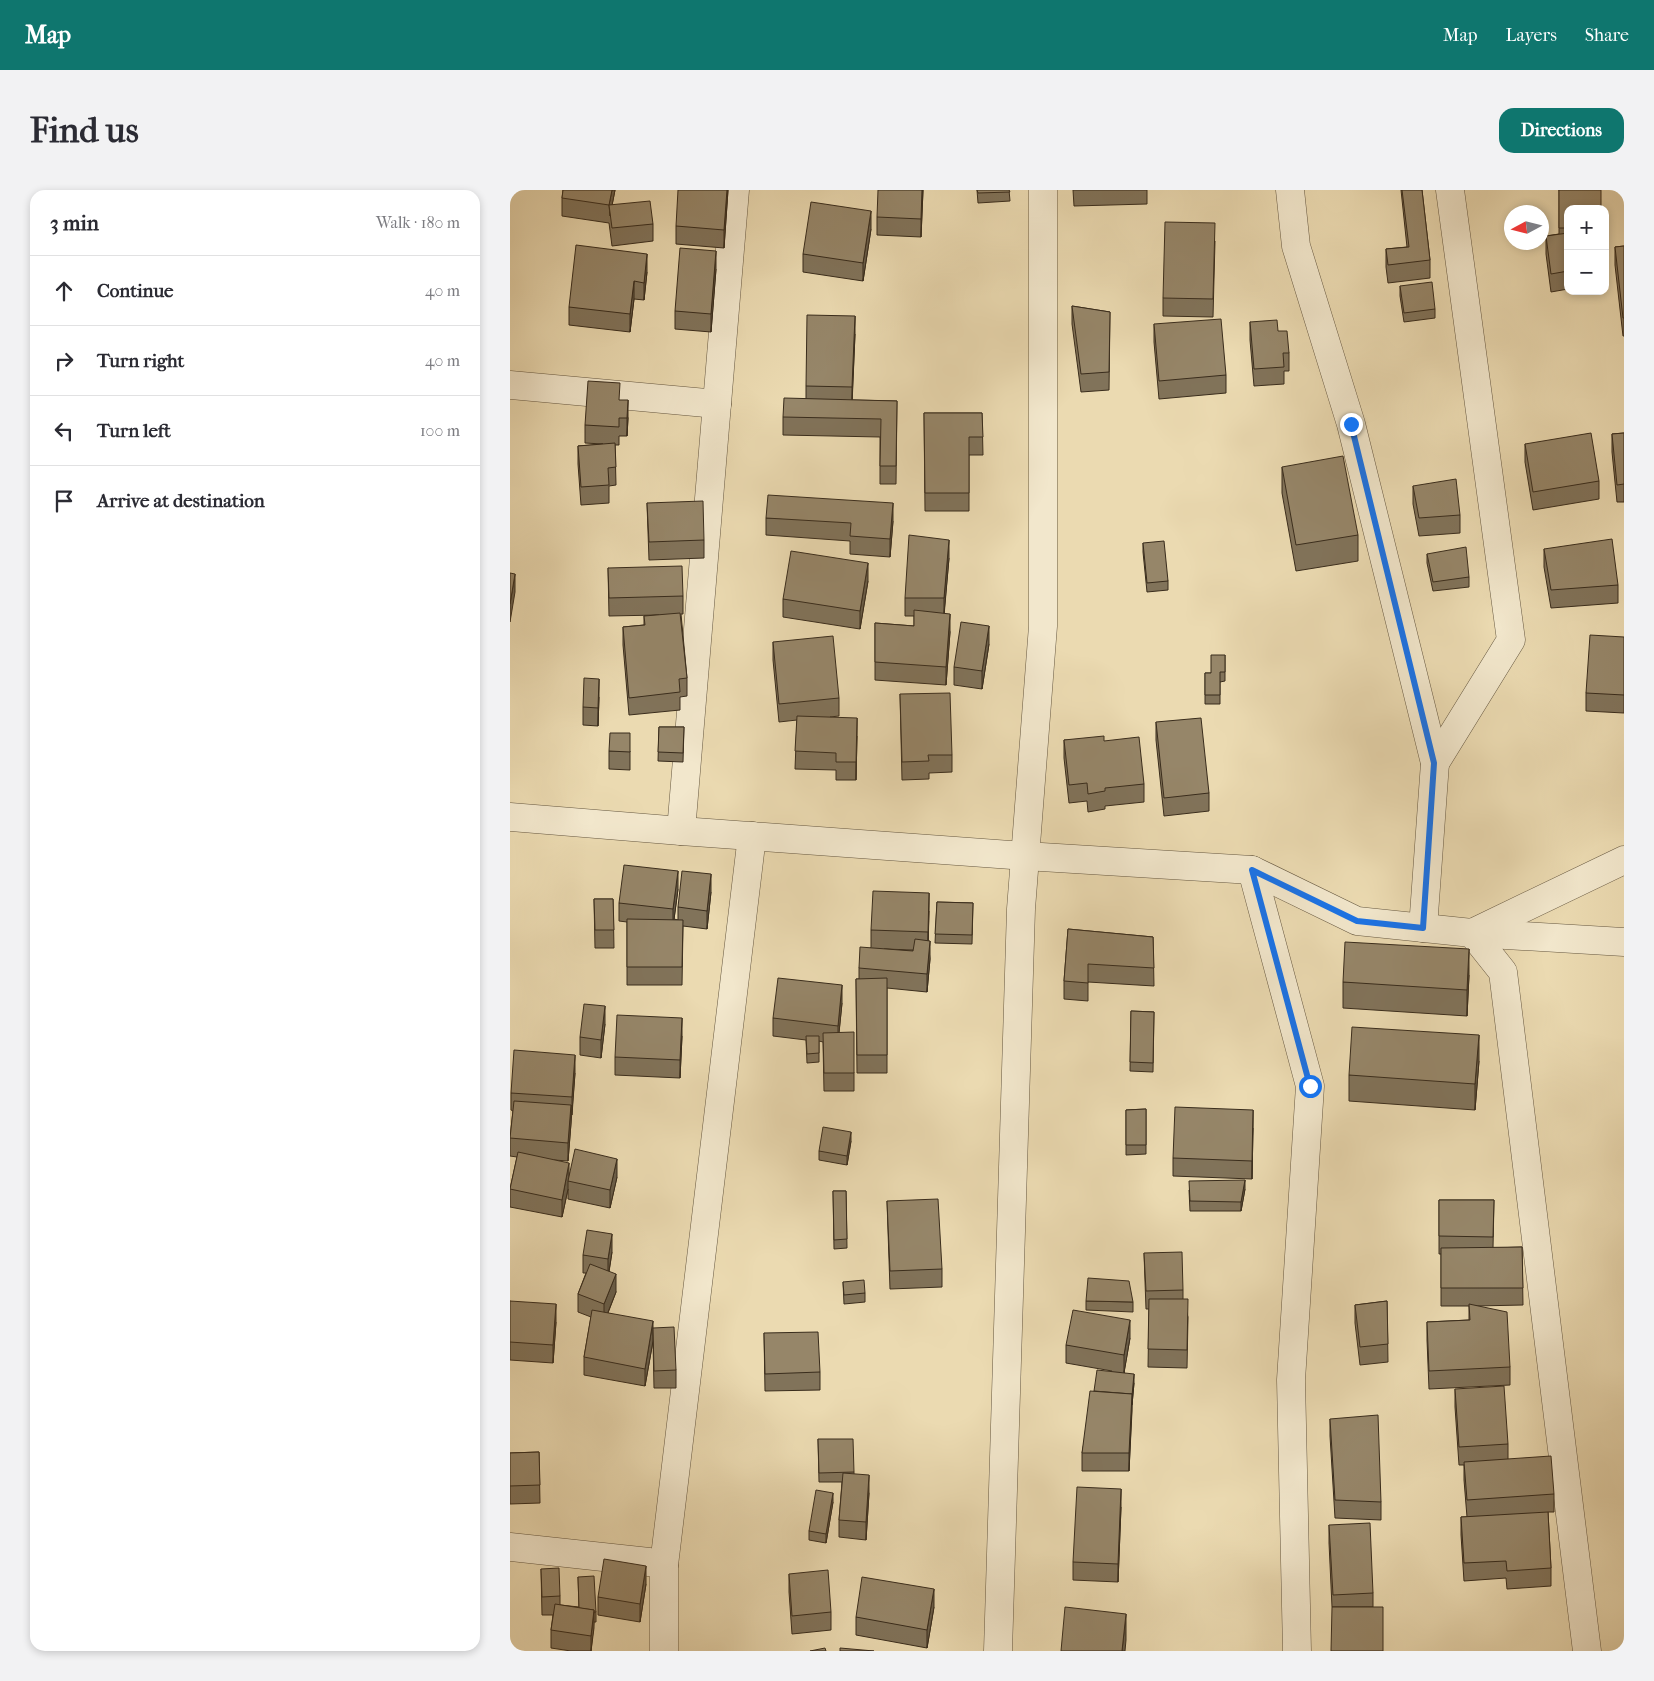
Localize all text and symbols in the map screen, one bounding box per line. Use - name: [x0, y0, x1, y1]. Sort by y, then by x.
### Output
- text: Map: [25, 21, 71, 49]
- text: Map: [1443, 25, 1477, 46]
- text: Layers: [1505, 25, 1557, 46]
- text: Share: [1585, 25, 1629, 46]
- button: Directions: [1499, 108, 1624, 153]
- text: Find us: [30, 110, 139, 151]
- north arrow: [1504, 205, 1549, 250]
- map controls: [1564, 205, 1609, 295]
- button: +: [1564, 205, 1609, 250]
- text: 3 min: [50, 211, 99, 235]
- text: Walk · 180 m: [376, 213, 460, 232]
- button: −: [1564, 250, 1609, 295]
- icon: ahead: [50, 277, 78, 305]
- text: Continue: [97, 280, 173, 302]
- text: 40 m: [425, 281, 460, 300]
- icon: right: [50, 347, 78, 375]
- text: Turn right: [97, 350, 184, 372]
- text: 40 m: [425, 351, 460, 370]
- route end: [1340, 413, 1363, 436]
- icon: left: [50, 417, 78, 445]
- text: Turn left: [97, 420, 171, 442]
- text: 100 m: [420, 421, 460, 440]
- icon: arrive: [50, 487, 78, 515]
- text: Arrive at destination: [97, 490, 265, 512]
- route start: [1299, 1075, 1322, 1098]

